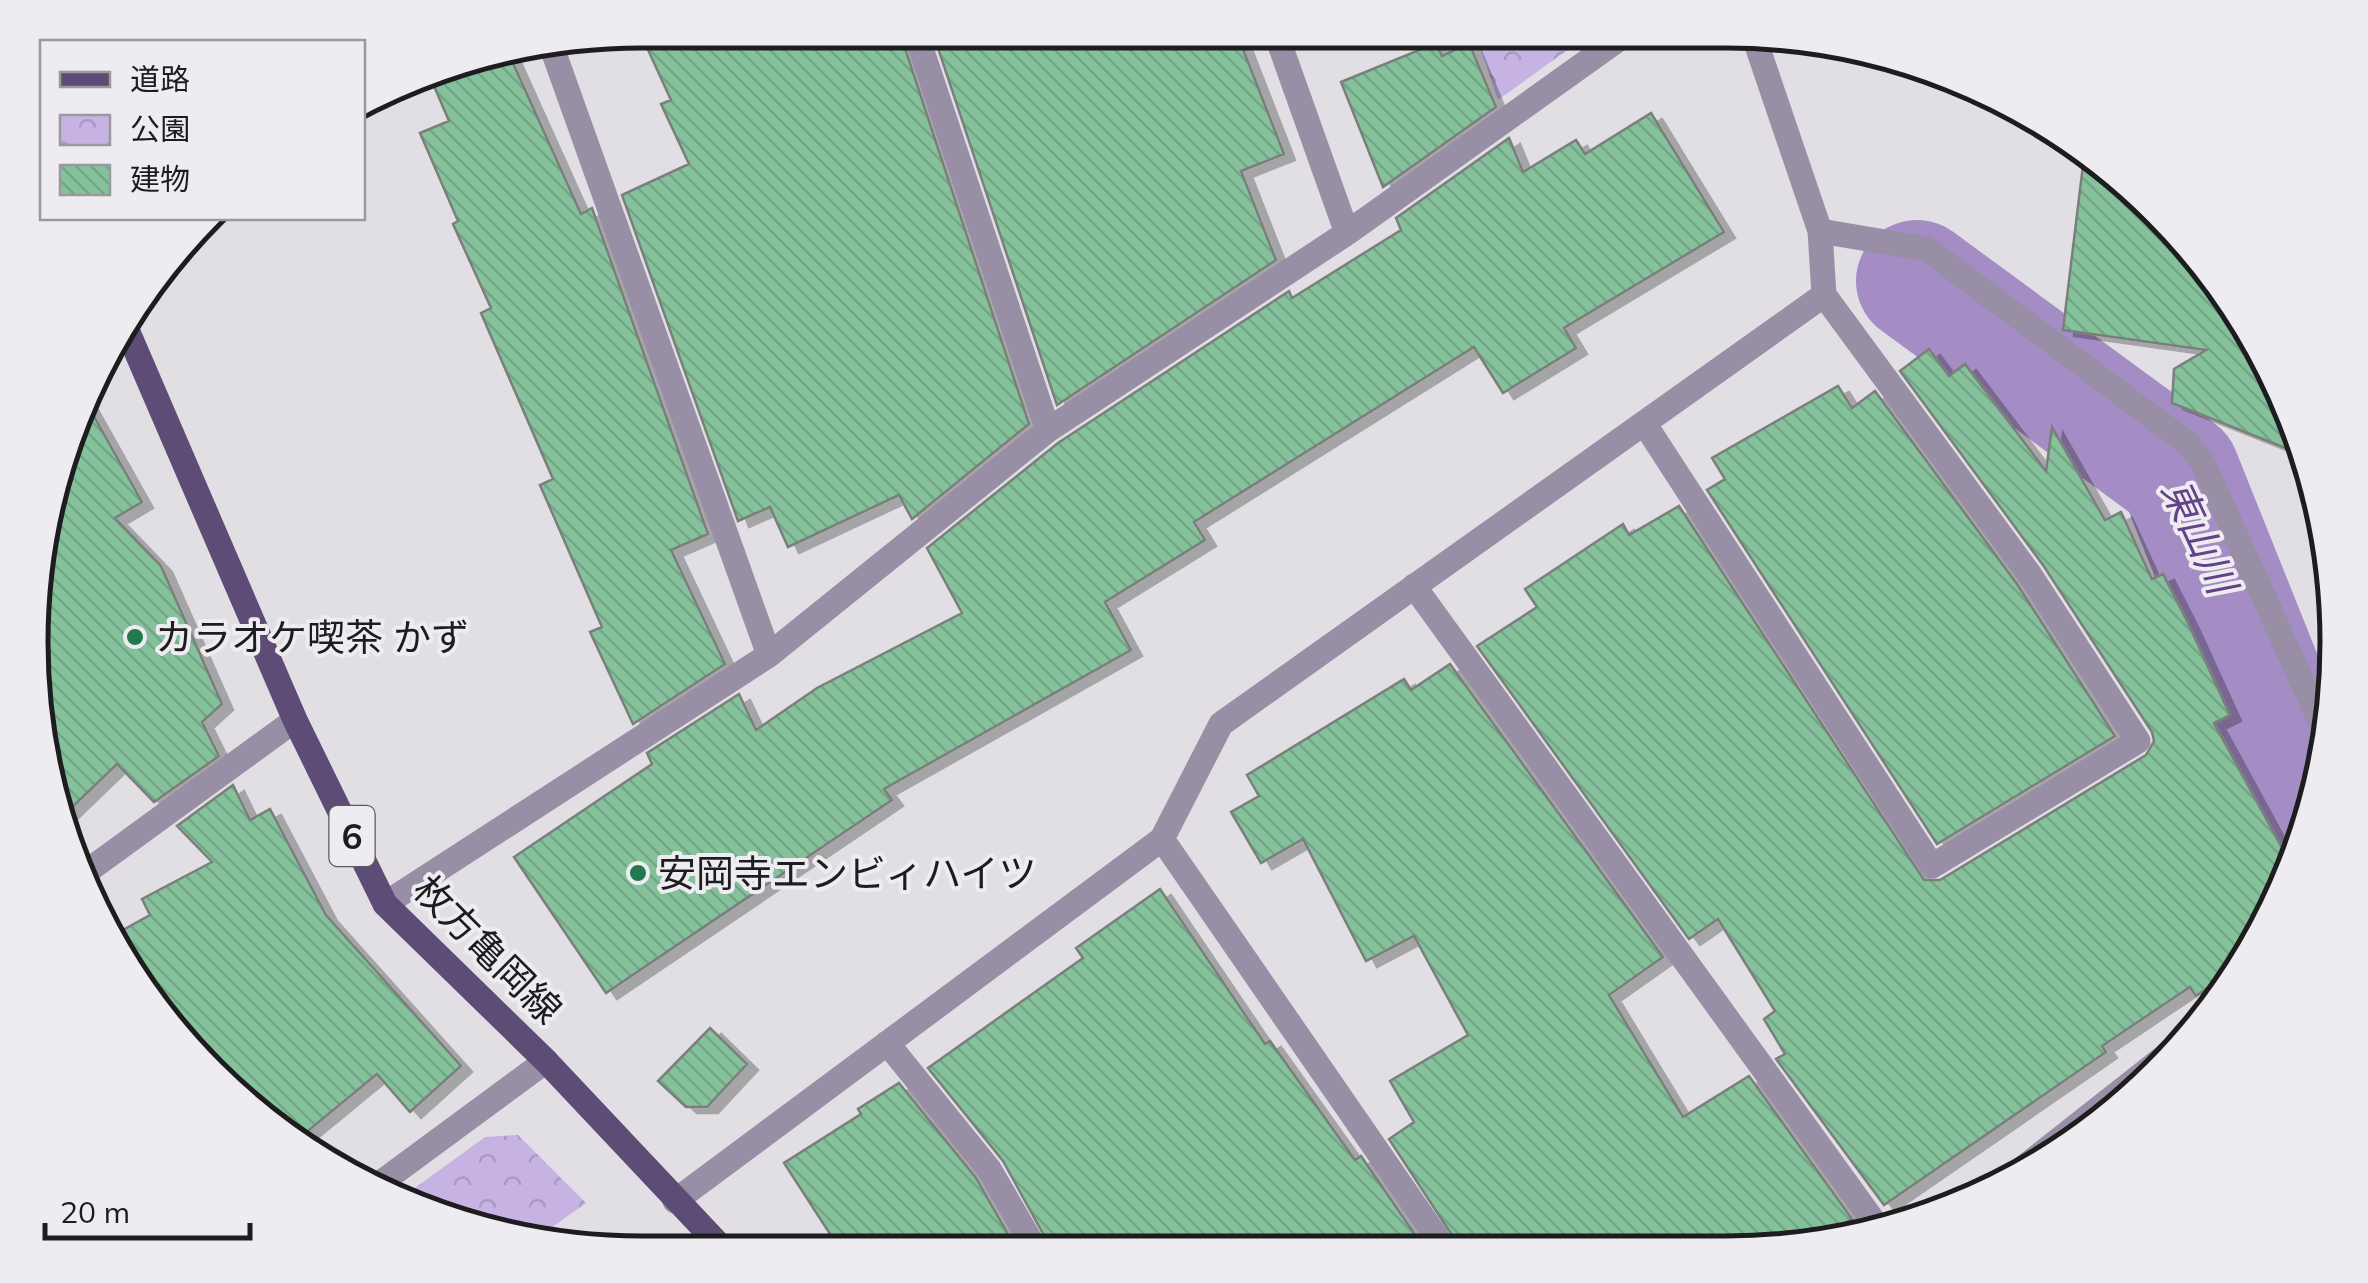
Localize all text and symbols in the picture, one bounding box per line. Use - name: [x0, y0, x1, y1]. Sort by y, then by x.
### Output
- legend: [40, 40, 365, 220]
- text: 道路: [130, 60, 190, 98]
- text: 公園: [130, 110, 190, 148]
- text: 建物: [130, 160, 190, 198]
- water label: 東山川: [2152, 471, 2250, 605]
- place label: カラオケ喫茶 かず: [155, 613, 469, 661]
- marker: カラオケ喫茶 かず: [124, 626, 146, 648]
- road number: 6: [330, 806, 374, 866]
- place label: 安岡寺エンビィハイツ: [658, 849, 1036, 897]
- marker: 安岡寺エンビィハイツ: [627, 862, 649, 884]
- street label: 枚方亀岡線: [404, 865, 572, 1033]
- scale bar: [45, 1178, 250, 1240]
- text: 20 m: [60, 1193, 130, 1231]

